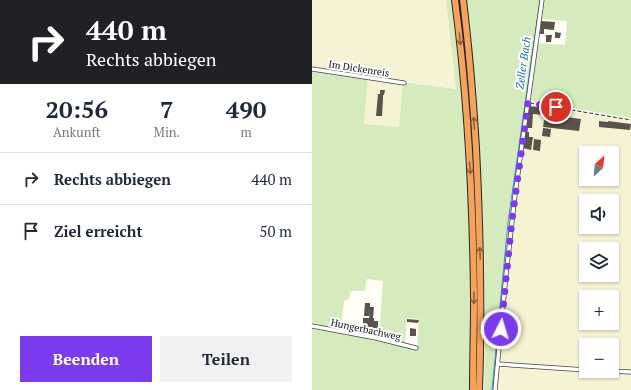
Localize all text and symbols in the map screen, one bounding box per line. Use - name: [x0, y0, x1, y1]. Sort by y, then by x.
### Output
- text: 440 m: [86, 11, 167, 48]
- icon: right: [20, 16, 72, 68]
- one-way arrow: [456, 32, 463, 45]
- water label: Zeller Bach: [512, 36, 534, 90]
- text: Rechts abbiegen: [86, 47, 216, 71]
- street label: Im Dickenreis: [328, 57, 390, 80]
- pin: [539, 90, 573, 124]
- text: 20:56: [46, 93, 108, 125]
- text: 7: [160, 93, 174, 125]
- text: 490: [226, 93, 266, 125]
- icon: arrive: [545, 96, 567, 118]
- one-way arrow: [471, 117, 478, 130]
- text: Ankunft: [53, 123, 101, 141]
- text: Min.: [154, 123, 180, 141]
- text: m: [240, 123, 252, 141]
- north arrow: [579, 146, 619, 186]
- map controls: [579, 146, 619, 378]
- one-way arrow: [467, 161, 474, 174]
- icon: right: [20, 168, 42, 190]
- text: Rechts abbiegen: [54, 169, 171, 189]
- text: 440 m: [251, 169, 292, 189]
- button: sound: [579, 194, 619, 234]
- icon: arrive: [20, 220, 42, 242]
- text: Ziel erreicht: [54, 221, 142, 241]
- text: 50 m: [259, 221, 292, 241]
- button: layers: [579, 242, 619, 282]
- one-way arrow: [476, 247, 484, 260]
- button: +: [579, 290, 619, 330]
- one-way arrow: [470, 291, 478, 304]
- position arrow: [480, 308, 522, 350]
- street label: Hungerbachweg: [330, 316, 403, 343]
- button: Beenden: [20, 336, 152, 382]
- button: Teilen: [160, 336, 292, 382]
- button: −: [579, 338, 619, 378]

